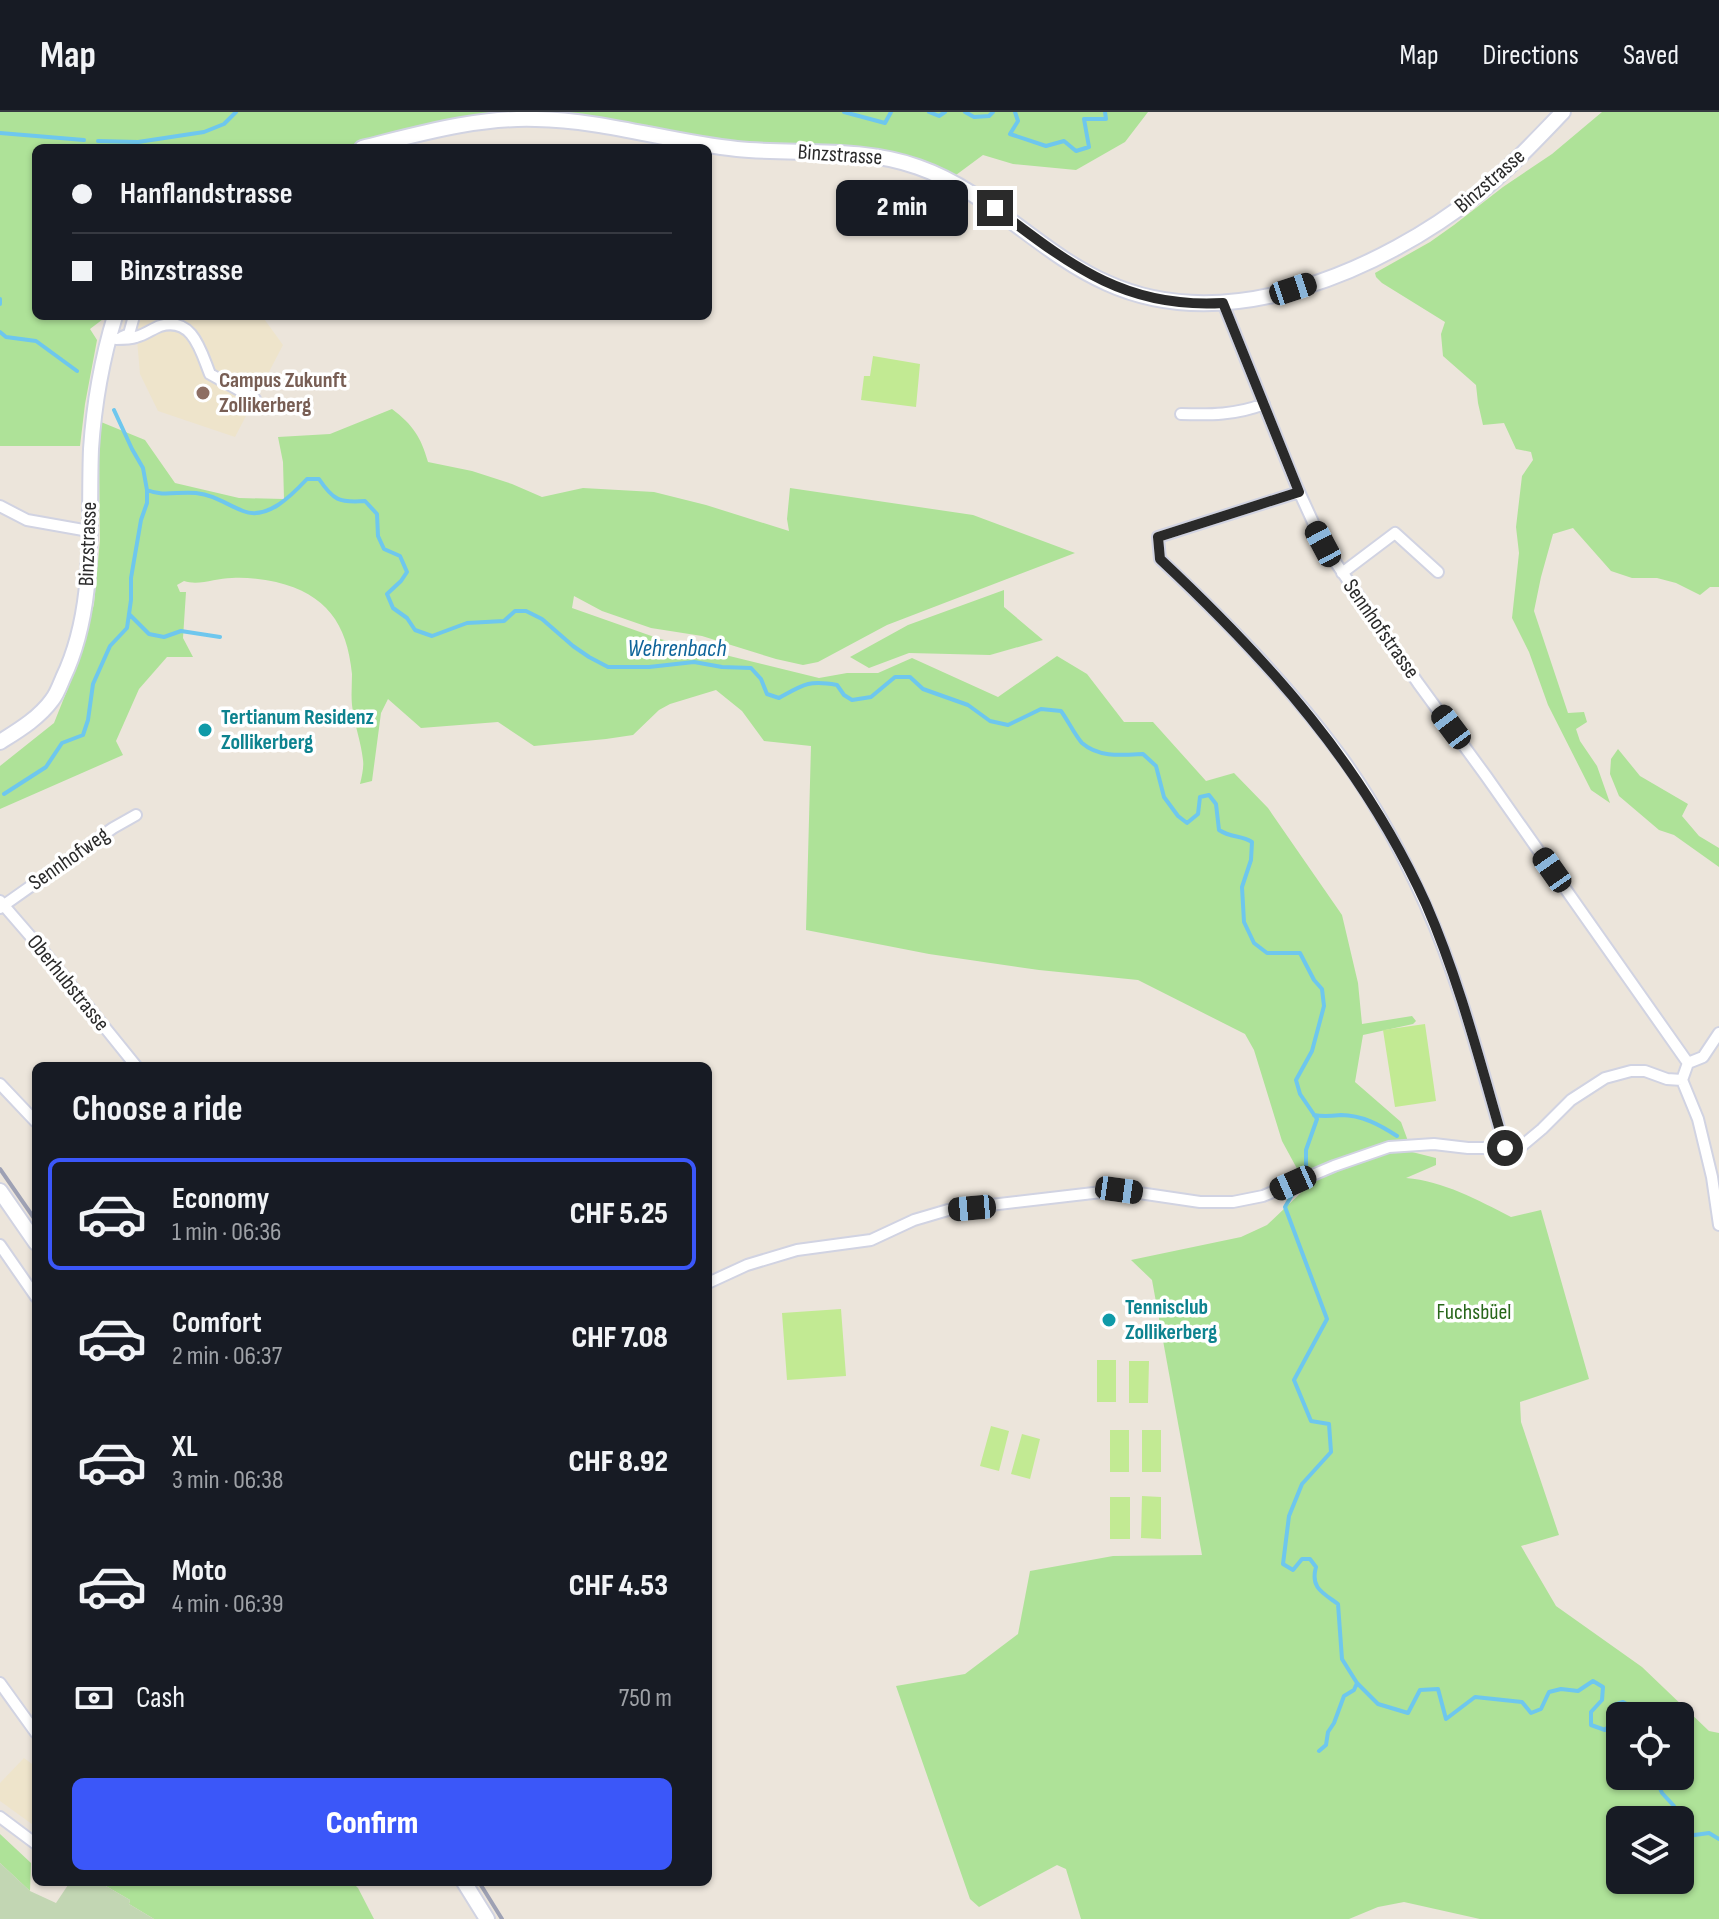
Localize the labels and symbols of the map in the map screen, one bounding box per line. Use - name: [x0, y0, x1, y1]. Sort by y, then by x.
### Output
- street label: Binzstrasse: [797, 139, 883, 171]
- street label: Binzstrasse: [1449, 143, 1531, 219]
- callout: 2 min: [835, 180, 967, 236]
- route end: [977, 190, 1013, 226]
- car: [1266, 270, 1320, 308]
- place label: Campus Zukunft Zollikerberg: [219, 367, 347, 419]
- marker: Campus Zukunft Zollikerberg: [194, 384, 212, 402]
- street label: Binzstrasse: [73, 501, 103, 587]
- car: [1301, 517, 1345, 571]
- street label: Sennhofstrasse: [1337, 574, 1425, 684]
- water label: Wehrenbach: [628, 634, 727, 663]
- car: [1427, 701, 1475, 753]
- place label: Tertianum Residenz Zollikerberg: [221, 704, 375, 756]
- marker: Tertianum Residenz Zollikerberg: [196, 721, 214, 739]
- street label: Sennhofweg: [24, 821, 115, 896]
- car: [1528, 843, 1576, 897]
- street label: Oberhubstrasse: [21, 929, 115, 1037]
- route start: [1487, 1130, 1523, 1166]
- car: [1266, 1162, 1320, 1204]
- car: [1094, 1175, 1144, 1205]
- car: [947, 1194, 997, 1222]
- place label: Tennisclub Zollikerberg: [1125, 1294, 1217, 1346]
- park label: Fuchsbüel: [1437, 1299, 1511, 1326]
- marker: Tennisclub Zollikerberg: [1100, 1311, 1118, 1329]

